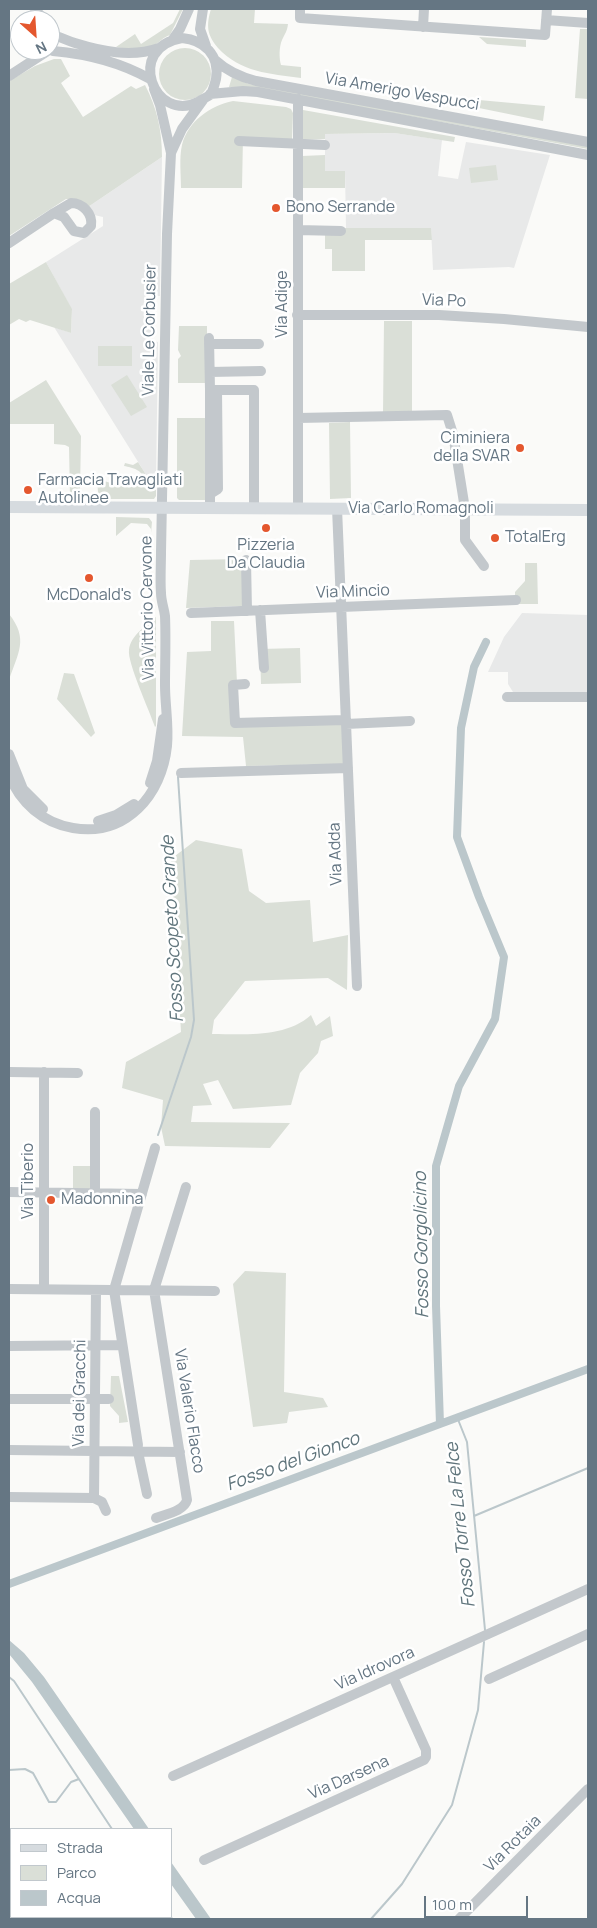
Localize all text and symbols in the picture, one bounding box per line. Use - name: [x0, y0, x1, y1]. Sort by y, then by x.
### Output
- north arrow: [10, 10, 60, 60]
- text: N: [33, 37, 50, 59]
- street label: Via Amerigo Vespucci: [323, 69, 481, 115]
- place label: Bono Serrande: [286, 198, 395, 218]
- marker: Bono Serrande: [270, 202, 282, 214]
- street label: Viale Le Corbusier: [139, 264, 161, 396]
- street label: Via Adige: [273, 270, 293, 338]
- street label: Via Po: [422, 291, 466, 311]
- place label: Ciminiera della SVAR: [433, 429, 510, 467]
- marker: Ciminiera della SVAR: [514, 442, 526, 454]
- place label: Farmacia Travagliati Autolinee: [38, 471, 183, 509]
- marker: Farmacia Travagliati Autolinee: [22, 484, 34, 496]
- street label: Via Carlo Romagnoli: [348, 499, 494, 519]
- marker: Pizzeria Da Claudia: [260, 522, 272, 534]
- place label: TotalErg: [505, 528, 566, 548]
- marker: TotalErg: [489, 532, 501, 544]
- street label: Via Vittorio Cervone: [137, 536, 159, 680]
- place label: Pizzeria Da Claudia: [227, 536, 305, 574]
- marker: McDonald's: [83, 572, 95, 584]
- street label: Via Mincio: [316, 581, 390, 603]
- place label: McDonald's: [47, 586, 131, 606]
- street label: Via Adda: [325, 822, 347, 886]
- water label: Fosso Scopeto Grande: [157, 835, 189, 1023]
- street label: Via Tiberio: [19, 1143, 39, 1219]
- water label: Fosso Gorgolicino: [410, 1171, 434, 1319]
- place label: Madonnina: [61, 1190, 143, 1210]
- marker: Madonnina: [45, 1194, 57, 1206]
- street label: Via dei Gracchi: [69, 1339, 91, 1447]
- street label: Via Valerio Flacco: [170, 1347, 208, 1475]
- water label: Fosso del Gionco: [224, 1428, 362, 1496]
- water label: Fosso Torre La Felce: [442, 1441, 480, 1609]
- street label: Via Idrovora: [332, 1643, 418, 1695]
- street label: Via Darsena: [306, 1752, 392, 1804]
- street label: Via Rotaia: [481, 1812, 545, 1876]
- legend: [10, 1828, 172, 1918]
- text: Strada: [57, 1837, 103, 1858]
- text: Parco: [57, 1862, 96, 1883]
- scale bar: [427, 1886, 531, 1918]
- text: Acqua: [57, 1887, 101, 1908]
- text: 100 m: [432, 1894, 472, 1915]

